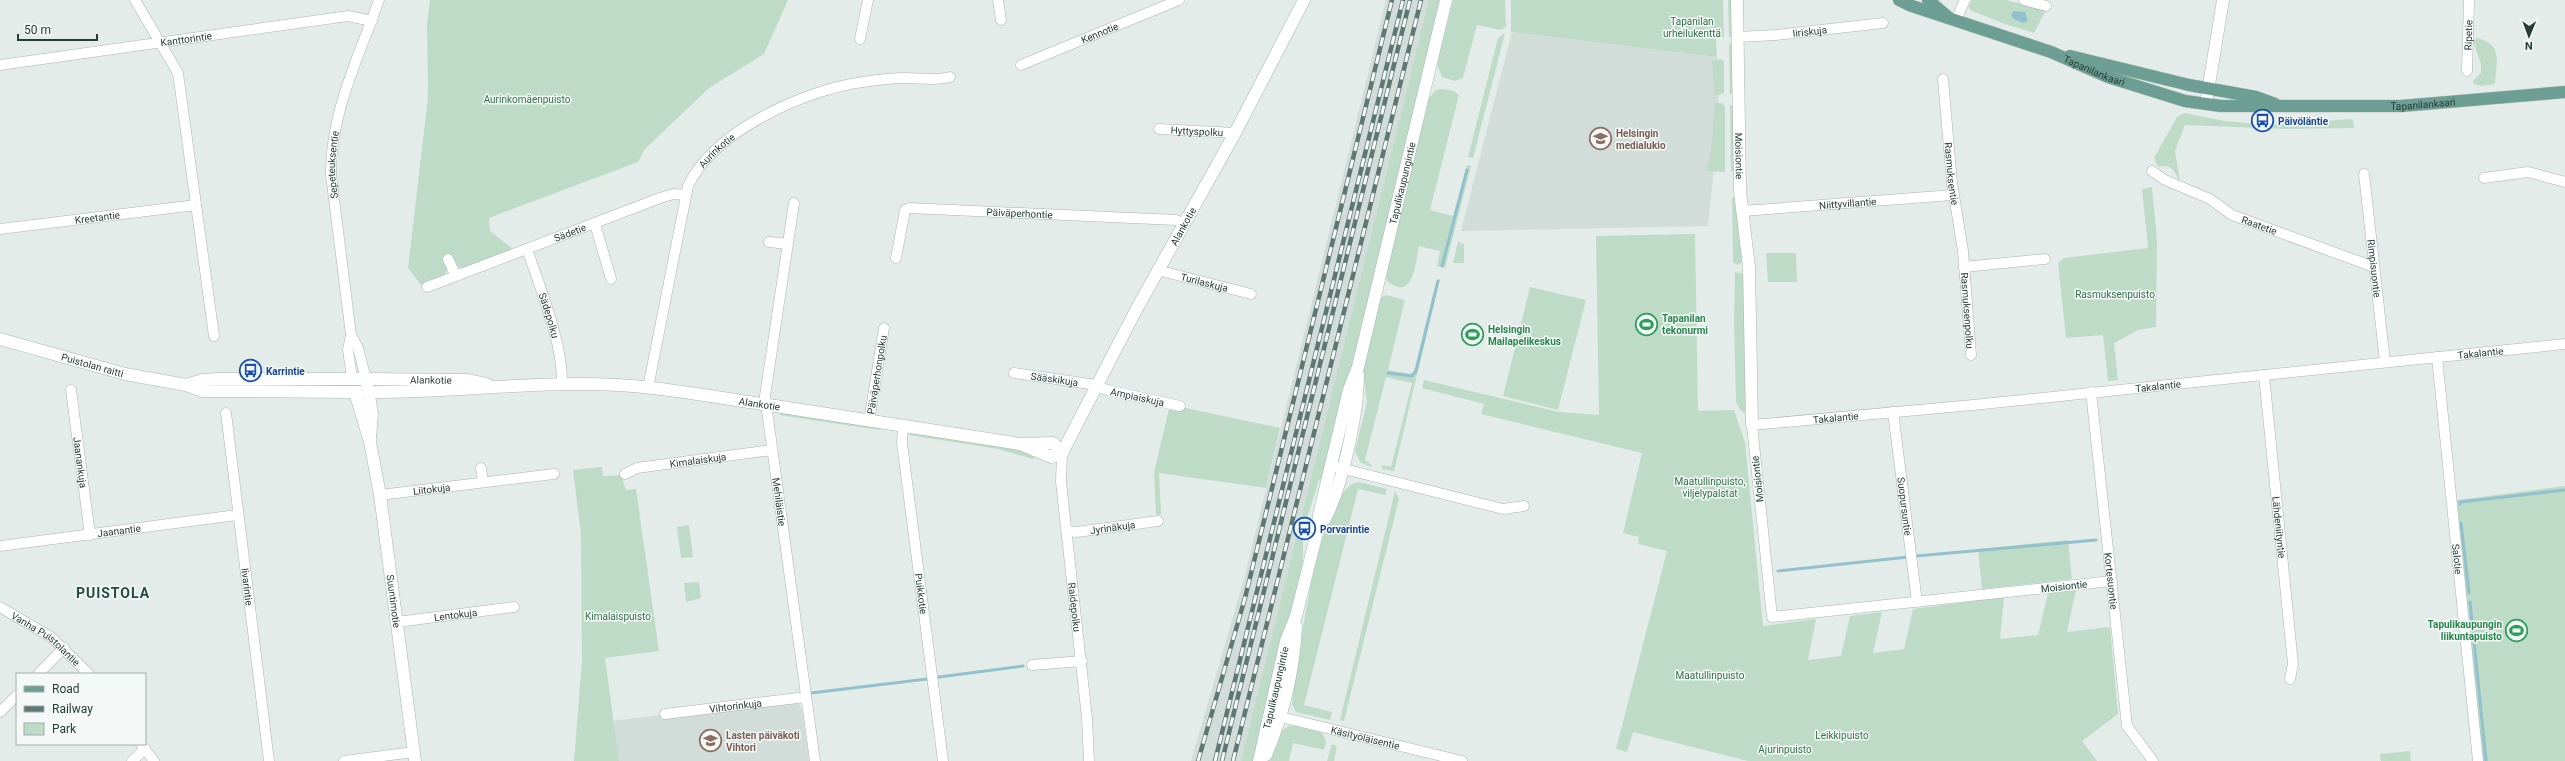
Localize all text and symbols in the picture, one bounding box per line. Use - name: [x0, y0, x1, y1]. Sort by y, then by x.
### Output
- scale bar: [18, 16, 97, 42]
- park label: Tapanilan urheilukenttä: [1663, 16, 1721, 39]
- north arrow: [2509, 16, 2549, 56]
- street label: Ripetie: [2463, 20, 2474, 50]
- street label: Kennotie: [1080, 21, 1120, 46]
- text: 50 m: [24, 23, 51, 37]
- street label: Iiriskuja: [1792, 24, 1828, 39]
- street label: Kanttorintie: [160, 30, 213, 48]
- text: N: [2525, 39, 2533, 52]
- street label: Tapanilankaari: [2062, 53, 2126, 88]
- park label: Aurinkomäenpuisto: [484, 94, 571, 105]
- street label: Tapanilankaari: [2390, 96, 2456, 112]
- bus stop icon: Päivöläntie: [2250, 108, 2276, 134]
- place label: Päivöläntie: [2278, 116, 2329, 127]
- street label: Hyttyspolku: [1170, 125, 1224, 138]
- school or university icon: Helsingin medialukio: [1588, 126, 1614, 152]
- place label: Helsingin medialukio: [1616, 128, 1666, 151]
- street label: Sepeteuksentie: [326, 130, 341, 199]
- street label: Aurinkotie: [697, 131, 737, 170]
- street label: Moisiontie: [1733, 133, 1745, 179]
- street label: Tapulikaupungintie: [1387, 141, 1418, 225]
- street label: Rasmuksentie: [1942, 142, 1960, 206]
- street label: Niittyvillantie: [1819, 196, 1877, 211]
- street label: Päiväperhontie: [986, 206, 1053, 220]
- street label: Alankotie: [1168, 206, 1198, 247]
- street label: Kreetantie: [74, 209, 121, 226]
- street label: Raatetie: [2240, 214, 2278, 237]
- street label: Sädetie: [553, 222, 588, 244]
- street label: Rimpisuontie: [2365, 239, 2383, 298]
- street label: Turilaskuja: [1180, 271, 1229, 294]
- street label: Rasmuksenpolku: [1959, 272, 1976, 349]
- park label: Rasmuksenpuisto: [2075, 289, 2155, 300]
- street label: Sädepolku: [537, 291, 561, 339]
- sports icon: Tapanilan tekonurmi: [1634, 311, 1660, 337]
- place label: Tapanilan tekonurmi: [1662, 313, 1708, 336]
- sports icon: Helsingin Mailapelikeskus: [1460, 322, 1486, 348]
- place label: Helsingin Mailapelikeskus: [1488, 324, 1561, 347]
- street label: Päiväperhonpolku: [865, 334, 889, 415]
- street label: Takalantie: [2457, 345, 2504, 361]
- street label: Puistolan raitti: [60, 351, 125, 379]
- bus stop icon: Karrintie: [238, 358, 264, 384]
- place label: Karrintie: [266, 366, 305, 377]
- street label: Sääskikuja: [1030, 370, 1079, 388]
- street label: Alankotie: [410, 374, 452, 386]
- street label: Takalantie: [2135, 379, 2182, 394]
- street label: Ampiaiskuja: [1109, 386, 1165, 408]
- street label: Alankotie: [738, 396, 781, 413]
- street label: Takalantie: [1812, 410, 1859, 425]
- street label: Jaanankuja: [71, 436, 89, 489]
- street label: Kimalaiskuja: [669, 451, 727, 470]
- street label: Moisiontie: [1750, 455, 1765, 503]
- park label: Maatullinpuisto, viljelypalstat: [1675, 476, 1745, 499]
- street label: Suopursuntie: [1895, 476, 1914, 536]
- street label: Mehiläistie: [770, 477, 788, 527]
- street label: Liitokuja: [412, 482, 451, 497]
- street label: Lähdeniityntie: [2270, 496, 2287, 559]
- bus stop icon: Porvarintie: [1292, 516, 1318, 542]
- street label: Jyrinäkuja: [1089, 519, 1136, 536]
- street label: Jaanantie: [97, 523, 142, 539]
- place label: Porvarintie: [1320, 524, 1370, 535]
- street label: Salotie: [2450, 543, 2464, 575]
- street label: Kortesuontie: [2102, 552, 2119, 610]
- street label: Iivarintie: [239, 567, 255, 606]
- street label: Puikkotie: [913, 573, 929, 615]
- street label: Suuntimotie: [385, 574, 402, 629]
- street label: Moisiontie: [2040, 579, 2088, 594]
- street label: Raidepolku: [1066, 582, 1082, 632]
- district label: PUISTOLA: [76, 585, 150, 601]
- street label: Lentokuja: [433, 607, 478, 623]
- street label: Vanha Puistolantie: [9, 610, 82, 668]
- park label: Kimalaispuisto: [585, 611, 651, 622]
- sports icon: Tapulikaupungin liikuntapuisto: [2504, 617, 2530, 643]
- place label: Tapulikaupungin liikuntapuisto: [2428, 619, 2502, 642]
- street label: Tapulikaupungintie: [1261, 646, 1291, 730]
- park label: Maatullinpuisto: [1676, 670, 1745, 681]
- legend: [16, 673, 146, 745]
- text: Road: [52, 682, 80, 696]
- street label: Vihtorinkuja: [709, 697, 763, 715]
- text: Railway: [52, 702, 93, 716]
- text: Park: [52, 722, 77, 736]
- street label: Käsityöläisentie: [1330, 724, 1401, 752]
- school or university icon: Lasten päiväkoti Vihtori: [698, 728, 724, 754]
- place label: Lasten päiväkoti Vihtori: [726, 730, 800, 753]
- park label: Leikkipuisto: [1815, 730, 1869, 741]
- park label: Ajurinpuisto: [1758, 744, 1812, 755]

